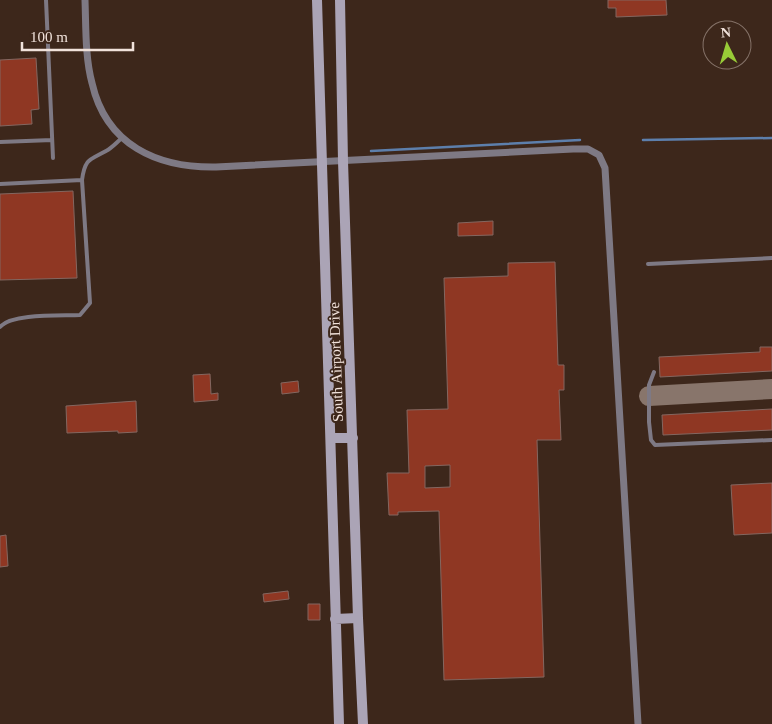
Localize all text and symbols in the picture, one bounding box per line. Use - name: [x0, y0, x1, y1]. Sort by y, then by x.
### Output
- scale bar: [22, 20, 134, 52]
- north arrow: [702, 20, 752, 70]
- text: N: [720, 25, 732, 40]
- text: 100 m: [30, 29, 68, 45]
- street label: South Airport Drive: [326, 301, 346, 422]

